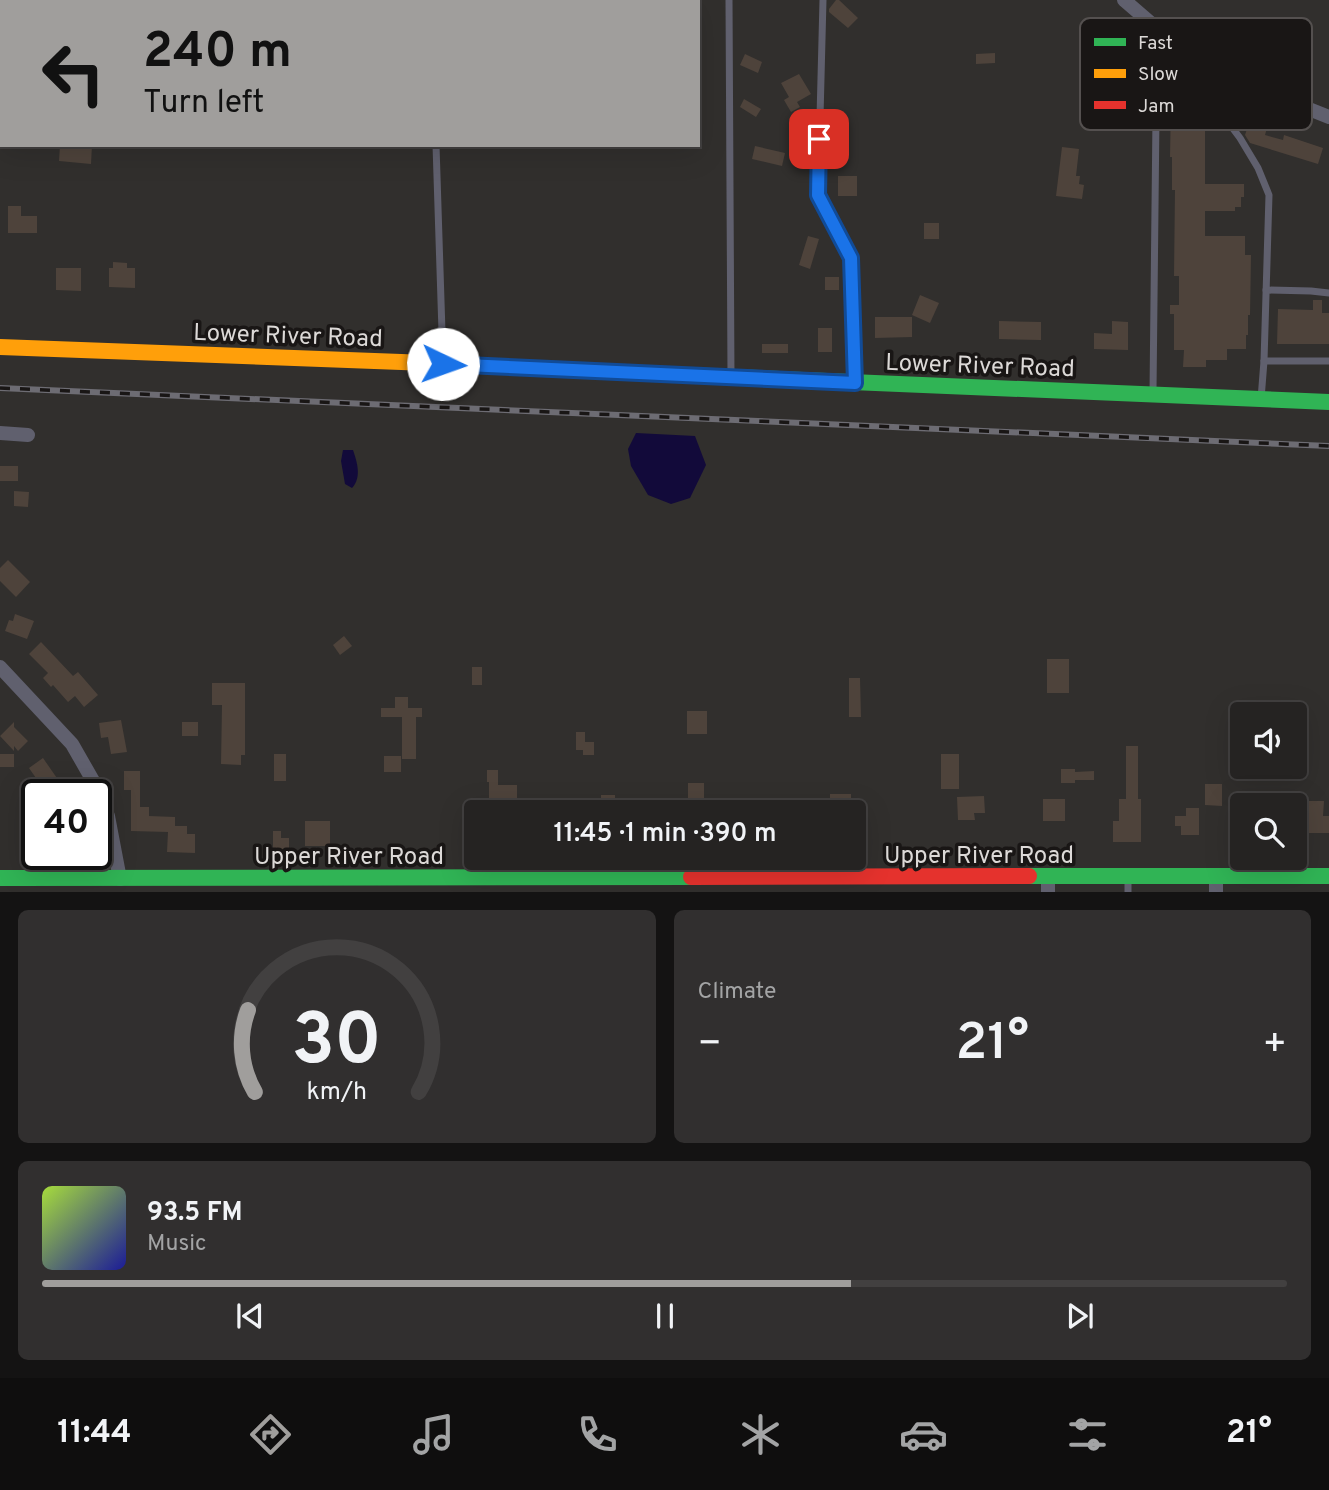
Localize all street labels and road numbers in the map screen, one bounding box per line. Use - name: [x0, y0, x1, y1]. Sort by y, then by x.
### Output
- street label: Lower River Road: [193, 319, 383, 355]
- street label: Lower River Road: [885, 349, 1075, 385]
- street label: Upper River Road: [884, 842, 1074, 872]
- street label: Upper River Road: [254, 843, 444, 873]

